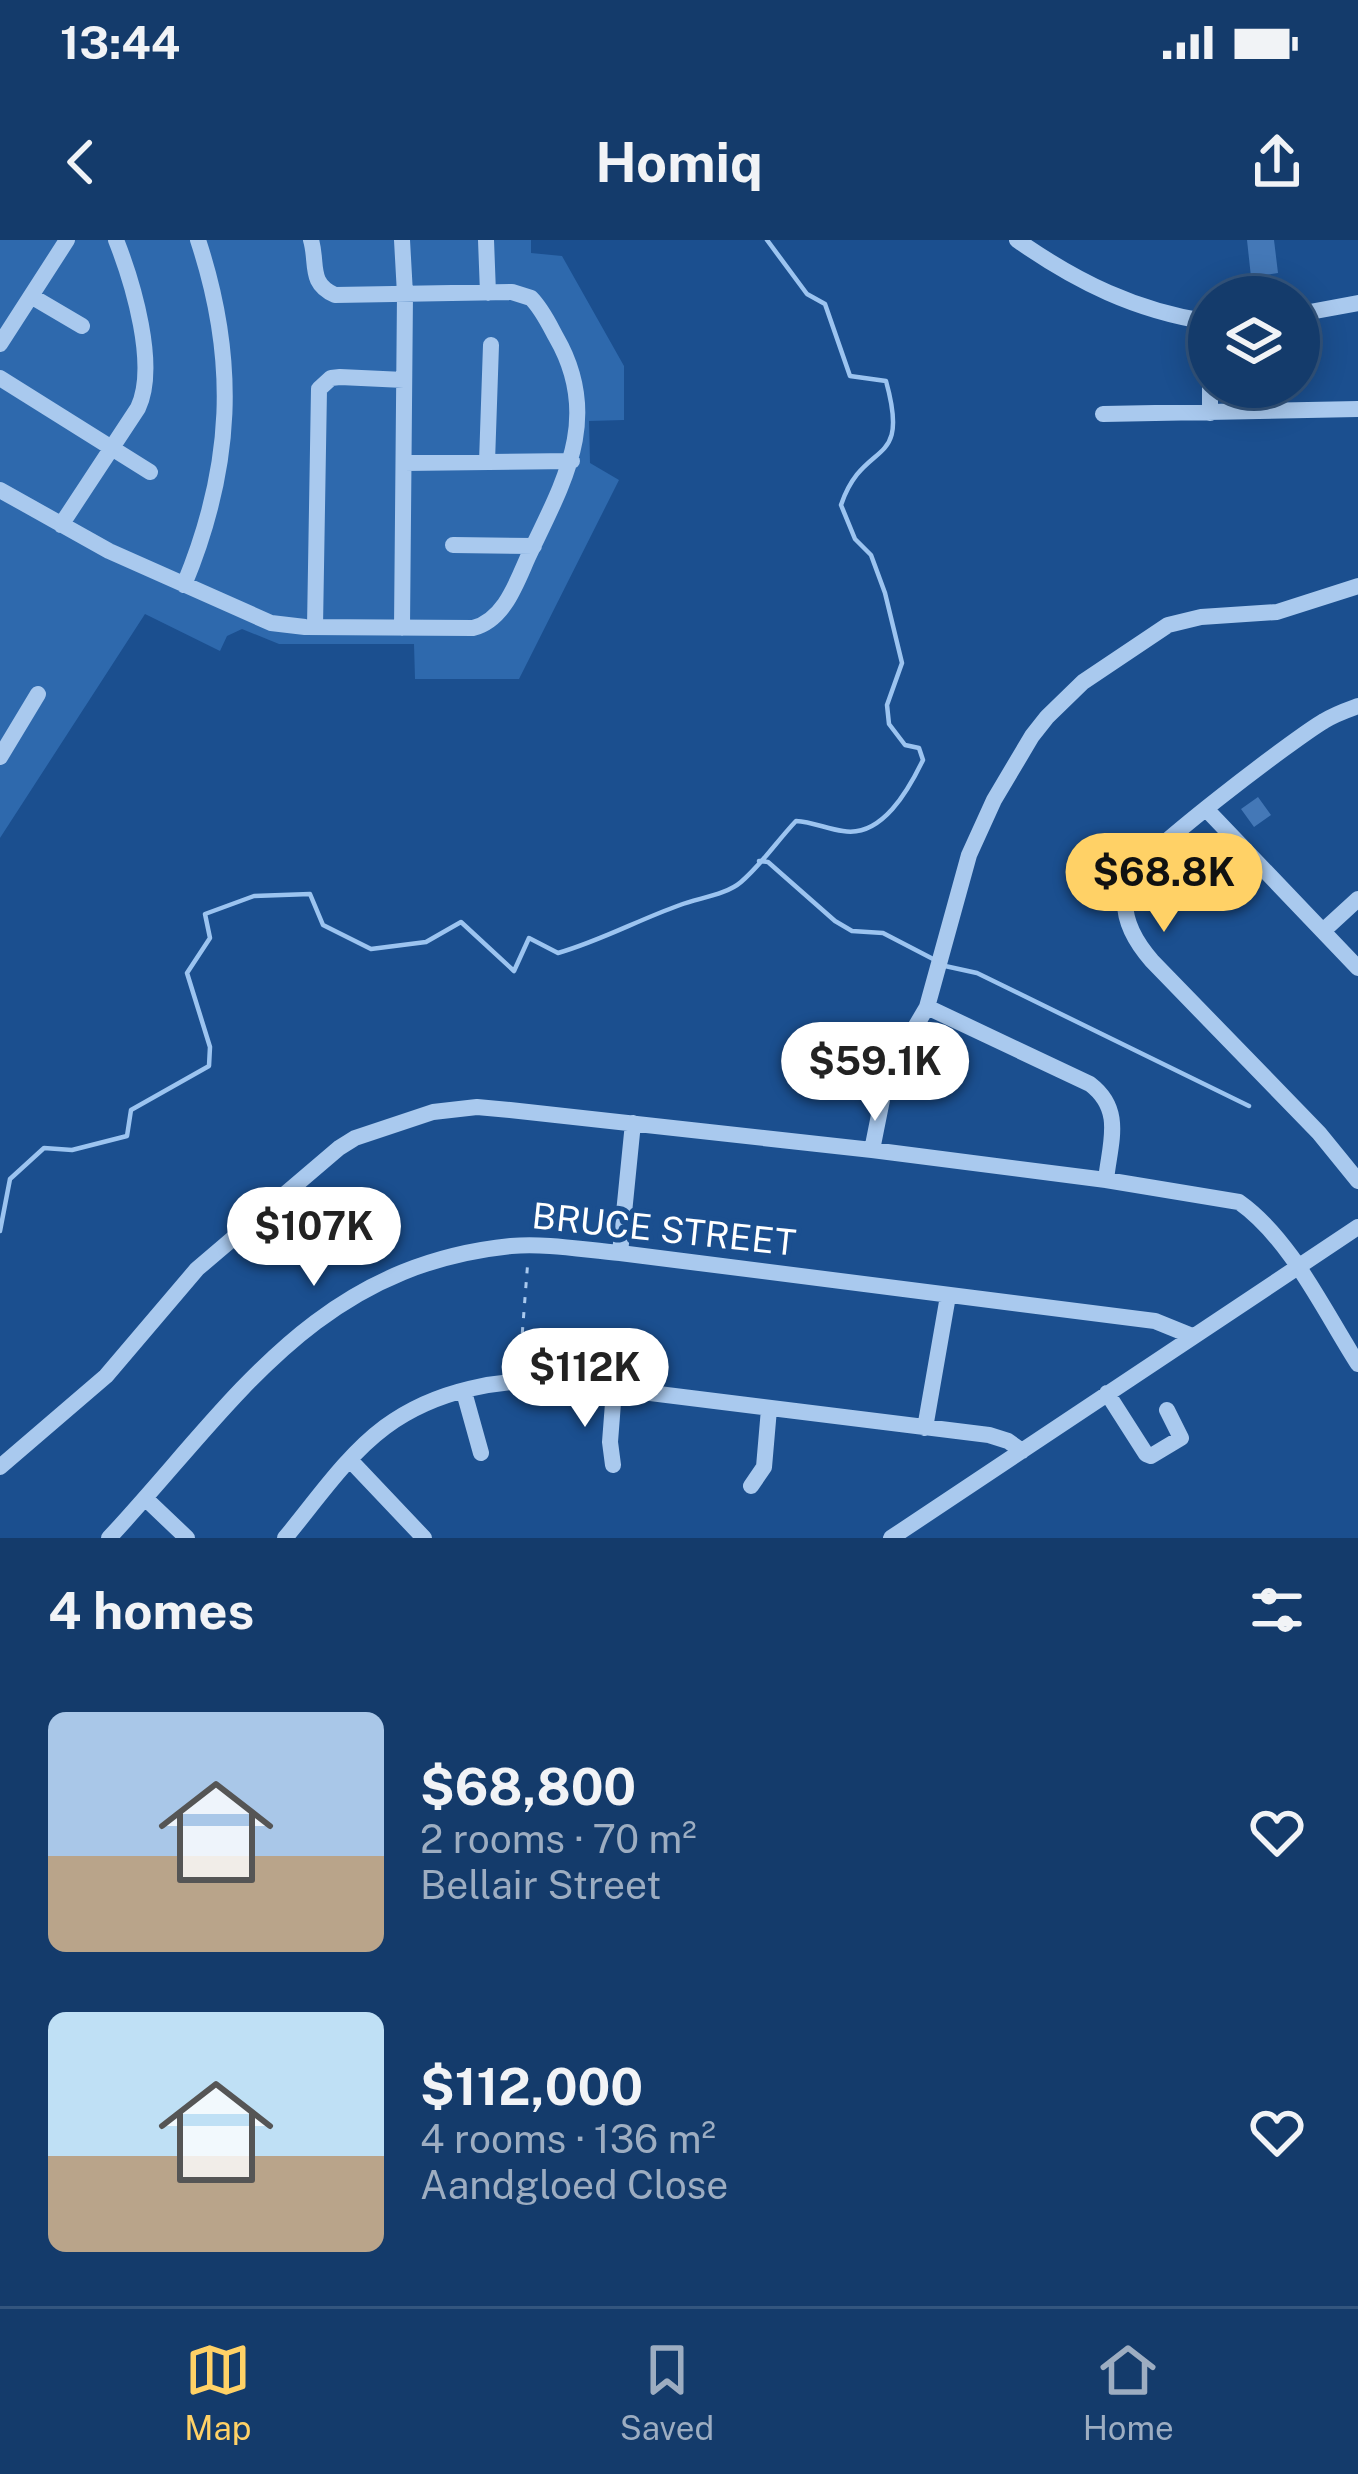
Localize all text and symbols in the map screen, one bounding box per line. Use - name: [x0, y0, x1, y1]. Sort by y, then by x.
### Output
- text: 13:44: [60, 16, 180, 69]
- icon: back: [48, 129, 114, 195]
- icon: share: [1244, 129, 1310, 195]
- text: Homiq: [595, 131, 763, 194]
- map controls: [1188, 276, 1320, 408]
- button: layers: [1188, 276, 1320, 408]
- pin: $68.8K: [1066, 833, 1262, 935]
- text: $68.8K: [1093, 849, 1236, 895]
- pin: $59.1K: [777, 1022, 973, 1124]
- text: $59.1K: [808, 1038, 942, 1084]
- pin: $107K: [230, 1187, 398, 1289]
- street label: BRUCE STREET: [530, 1194, 798, 1264]
- text: $107K: [254, 1203, 374, 1249]
- pin: $112K: [501, 1328, 669, 1430]
- text: $112K: [529, 1344, 641, 1390]
- icon: filters: [1244, 1577, 1310, 1643]
- text: 4 homes: [48, 1581, 254, 1640]
- text: $68,800: [420, 1757, 636, 1816]
- icon: home: [144, 1760, 288, 1904]
- icon: heart: [1244, 1799, 1310, 1865]
- text: 2 rooms · 70 m²: [420, 1816, 697, 1862]
- text: Bellair Street: [420, 1862, 661, 1908]
- text: $112,000: [420, 2057, 643, 2116]
- icon: home: [144, 2060, 288, 2204]
- icon: heart: [1244, 2099, 1310, 2165]
- text: 4 rooms · 136 m²: [420, 2116, 716, 2162]
- text: Aandgloed Close: [420, 2162, 728, 2208]
- tab: Map: [184, 2337, 251, 2447]
- tab: Saved: [620, 2337, 714, 2447]
- tab: Home: [1083, 2337, 1174, 2447]

